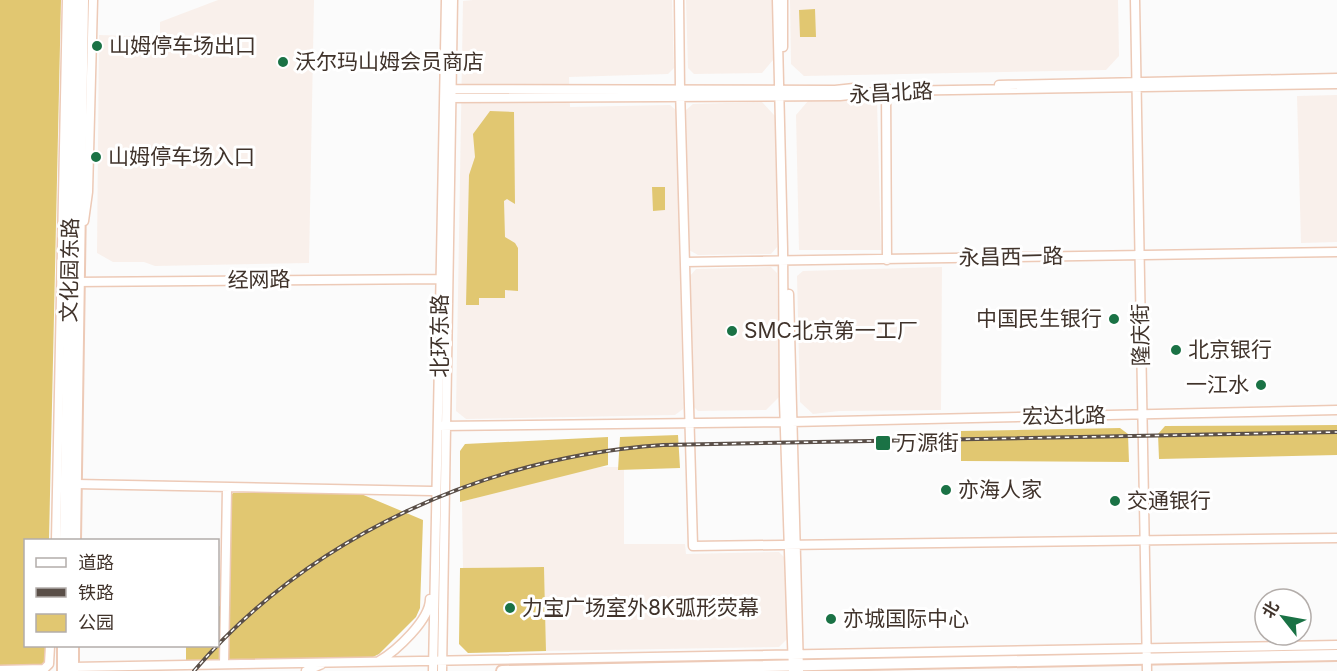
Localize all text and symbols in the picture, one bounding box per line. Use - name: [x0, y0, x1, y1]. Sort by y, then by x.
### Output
- place label: 山姆停车场出口: [109, 33, 256, 58]
- marker: 山姆停车场出口: [90, 39, 104, 53]
- place label: 沃尔玛山姆会员商店: [295, 49, 484, 74]
- marker: 沃尔玛山姆会员商店: [276, 55, 290, 69]
- street label: 永昌北路: [848, 78, 934, 107]
- place label: 山姆停车场入口: [108, 144, 255, 169]
- marker: 山姆停车场入口: [89, 150, 103, 164]
- street label: 文化园东路: [56, 217, 83, 323]
- street label: 永昌西一路: [958, 243, 1064, 270]
- street label: 经网路: [227, 266, 291, 293]
- street label: 北环东路: [427, 294, 452, 378]
- street label: 隆庆街: [1127, 303, 1154, 367]
- place label: 中国民生银行: [976, 306, 1102, 331]
- marker: 中国民生银行: [1107, 312, 1121, 326]
- place label: SMC北京第一工厂: [744, 318, 918, 343]
- marker: SMC北京第一工厂: [725, 324, 739, 338]
- place label: 北京银行: [1188, 337, 1272, 362]
- marker: 北京银行: [1169, 343, 1183, 357]
- place label: 一江水: [1186, 372, 1249, 397]
- marker: 一江水: [1254, 378, 1268, 392]
- street label: 宏达北路: [1022, 402, 1106, 429]
- place label: 万源街: [896, 430, 959, 455]
- marker: 万源街: [874, 434, 892, 452]
- place label: 亦海人家: [958, 477, 1042, 502]
- marker: 亦海人家: [939, 483, 953, 497]
- place label: 交通银行: [1127, 488, 1211, 513]
- marker: 交通银行: [1108, 494, 1122, 508]
- legend: [24, 539, 219, 647]
- text: 道路: [78, 552, 114, 573]
- text: 铁路: [78, 582, 114, 603]
- north arrow: [1253, 587, 1313, 647]
- place label: 力宝广场室外8K弧形荧幕: [522, 595, 759, 620]
- text: 北: [1257, 597, 1283, 621]
- marker: 力宝广场室外8K弧形荧幕: [503, 601, 517, 615]
- place label: 亦城国际中心: [843, 606, 969, 631]
- text: 公园: [78, 612, 114, 633]
- marker: 亦城国际中心: [824, 612, 838, 626]

